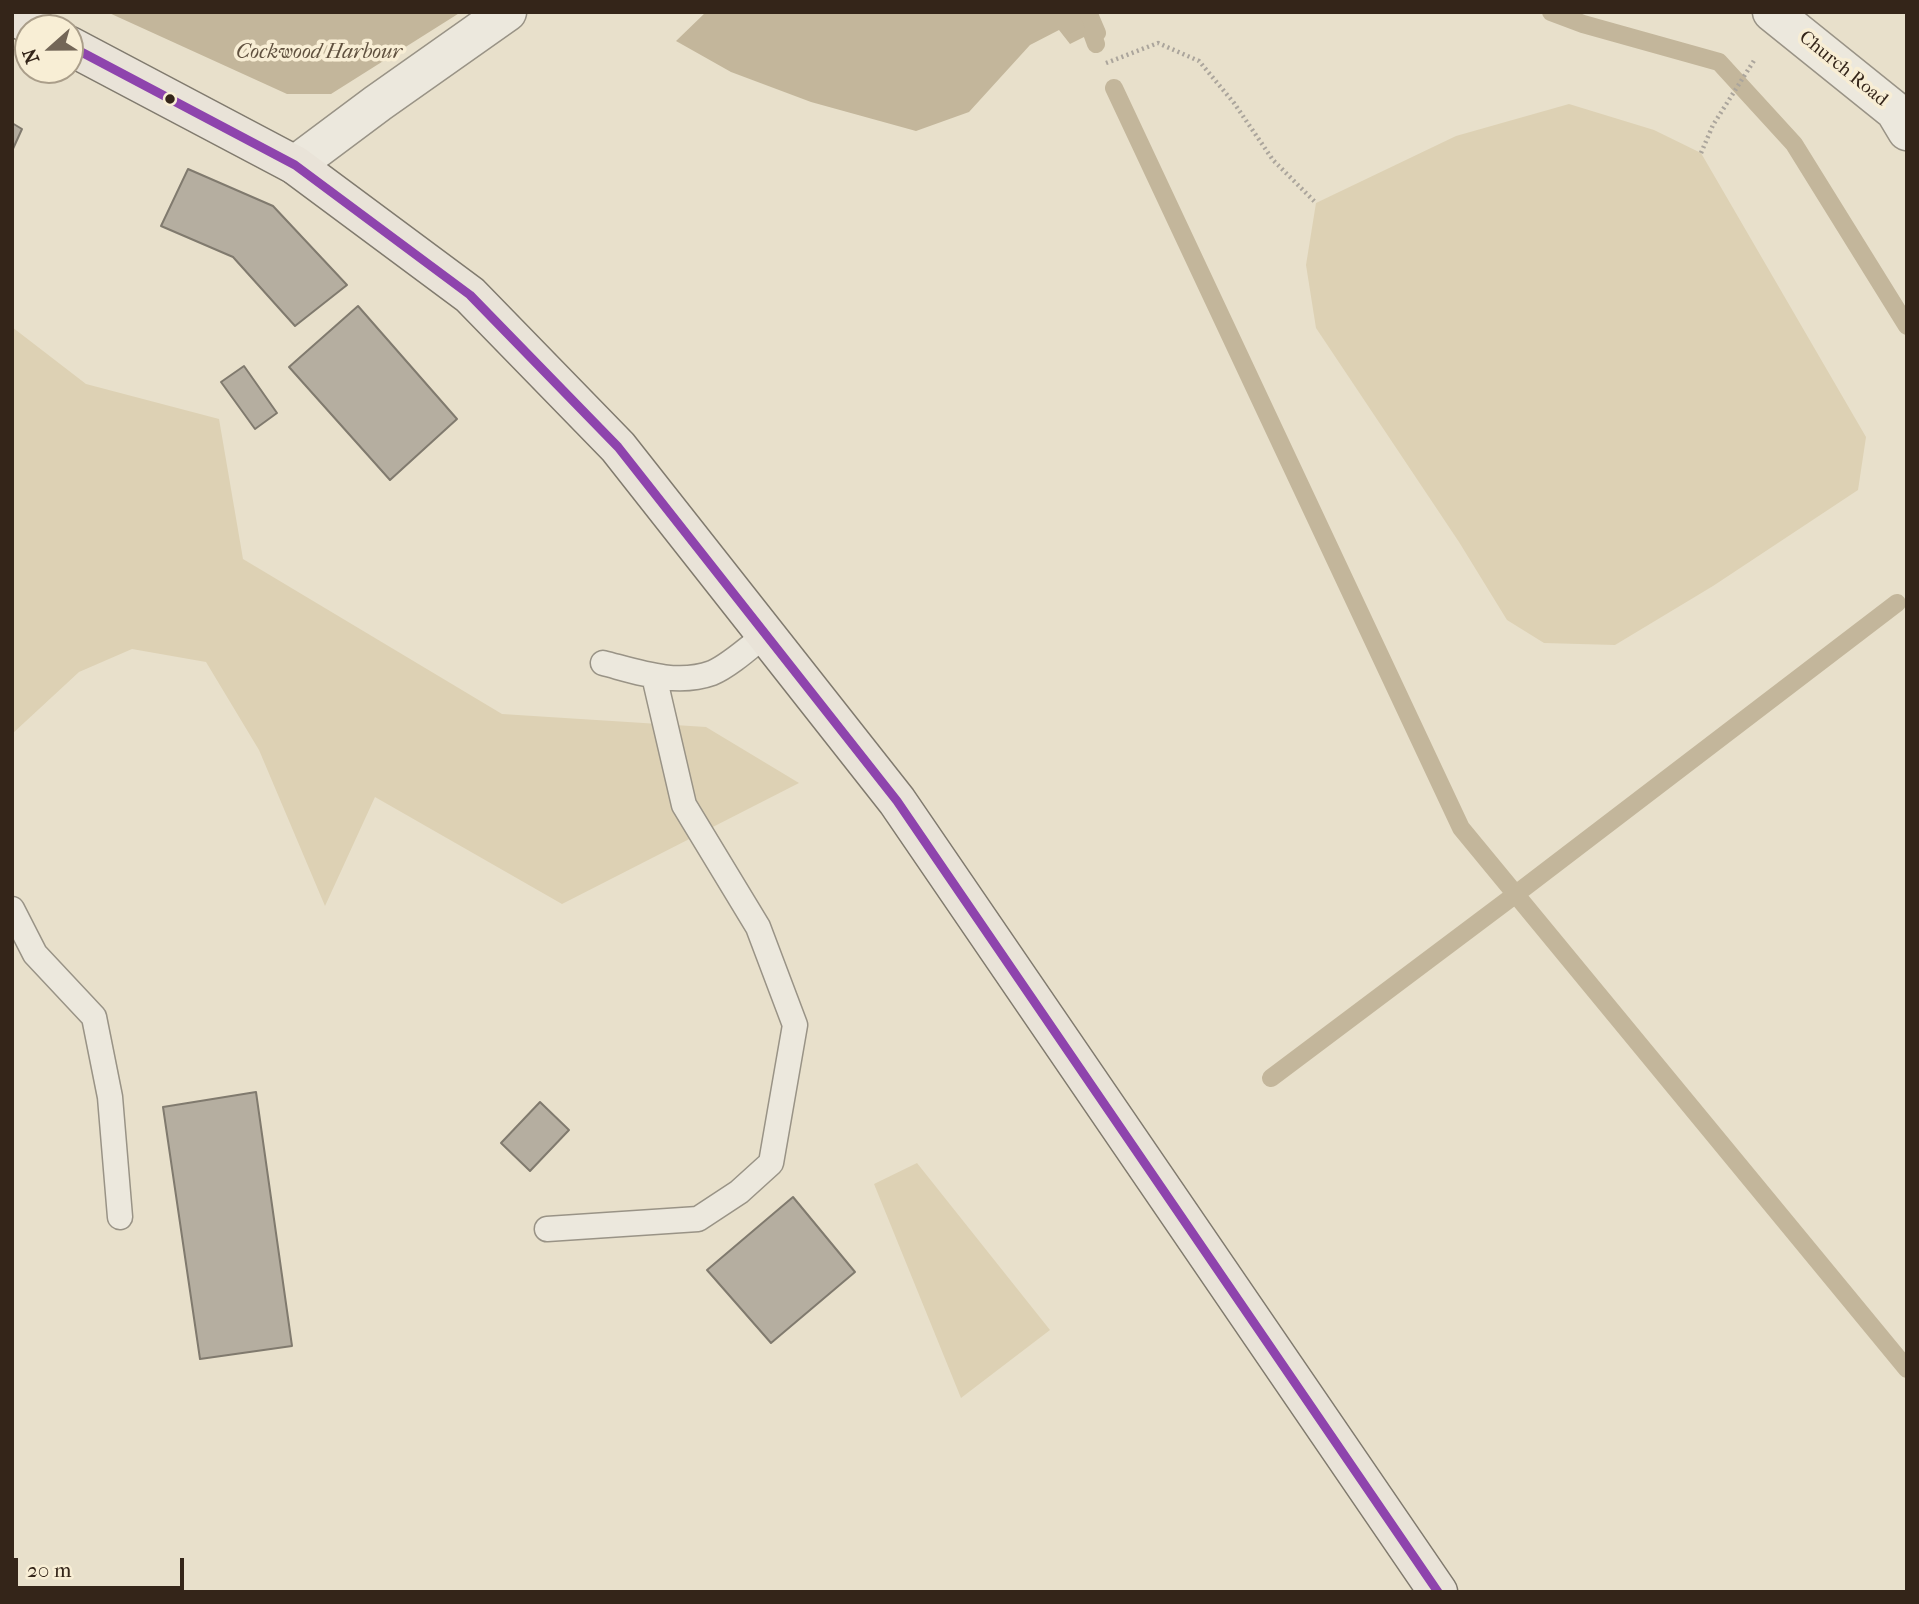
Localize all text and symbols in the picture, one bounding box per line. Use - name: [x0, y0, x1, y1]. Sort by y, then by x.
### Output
- north arrow: [14, 14, 84, 84]
- street label: Church Road: [1794, 26, 1892, 112]
- water label: Cockwood Harbour: [236, 40, 402, 66]
- text: N: [18, 45, 44, 66]
- unlabelled marker: [163, 92, 177, 106]
- scale bar: [18, 1544, 187, 1588]
- text: 20 m: [27, 1558, 71, 1582]

